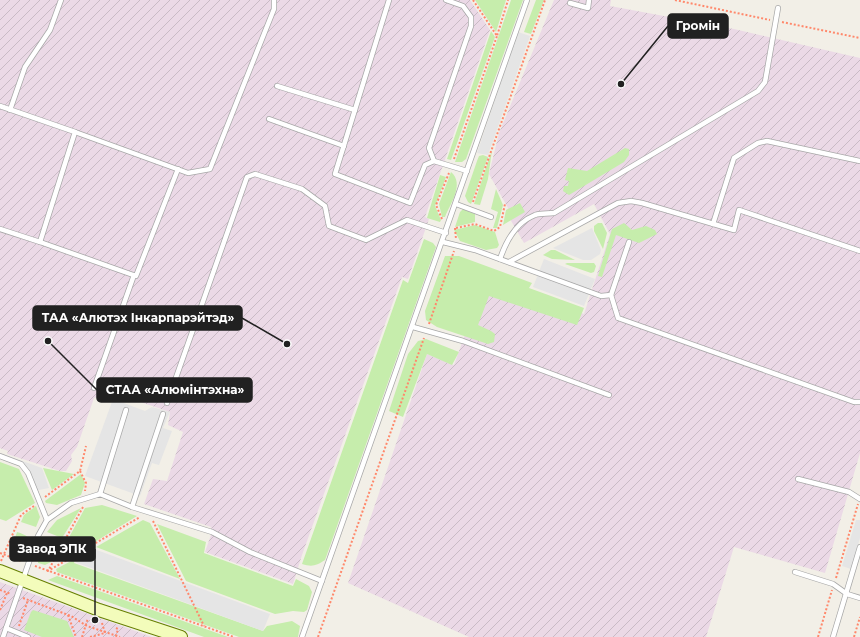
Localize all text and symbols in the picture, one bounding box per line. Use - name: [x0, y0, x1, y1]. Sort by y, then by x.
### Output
- callout: Громін: [668, 14, 728, 38]
- text: Громін: [676, 18, 720, 33]
- callout: ТАА «Алютэх Інкарпарэйтэд»: [33, 306, 242, 330]
- text: ТАА «Алютэх Інкарпарэйтэд»: [42, 310, 234, 325]
- callout: СТАА «Алюмінтэхна»: [97, 378, 252, 402]
- text: СТАА «Алюмінтэхна»: [106, 382, 244, 397]
- callout: Завод ЭПК: [10, 537, 95, 561]
- text: Завод ЭПК: [16, 541, 87, 556]

